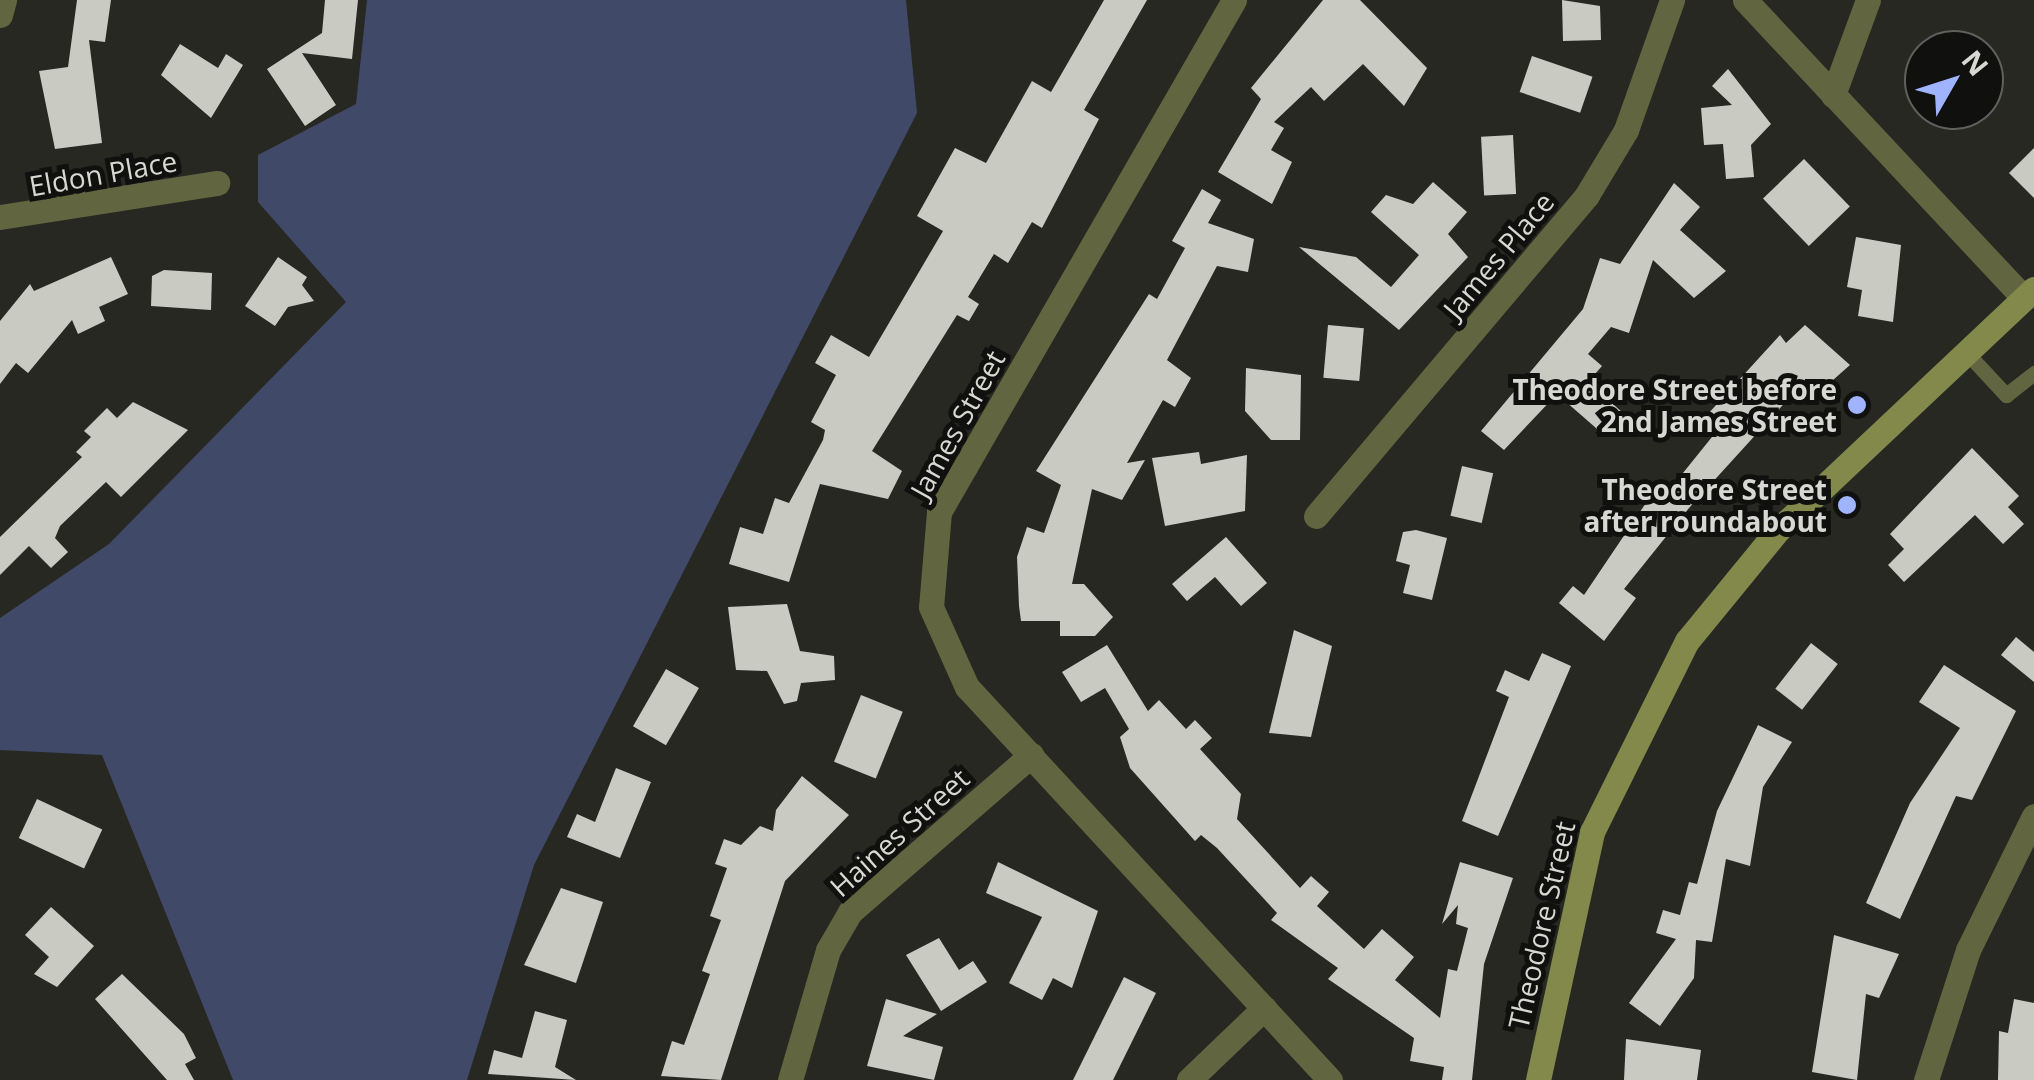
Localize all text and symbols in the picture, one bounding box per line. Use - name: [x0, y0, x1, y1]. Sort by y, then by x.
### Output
- north arrow: [1904, 30, 2004, 130]
- text: N: [1954, 42, 1998, 83]
- street label: Eldon Place: [26, 143, 180, 203]
- street label: James Place: [1436, 185, 1560, 325]
- street label: James Street: [903, 344, 1011, 504]
- place label: Theodore Street before 2nd James Street: [1512, 372, 1837, 438]
- marker: Theodore Street before 2nd James Street: [1846, 394, 1868, 416]
- place label: Theodore Street after roundabout: [1583, 472, 1827, 538]
- marker: Theodore Street after roundabout: [1836, 494, 1858, 516]
- street label: Haines Street: [823, 761, 975, 903]
- street label: Theodore Street: [1501, 818, 1581, 1032]

